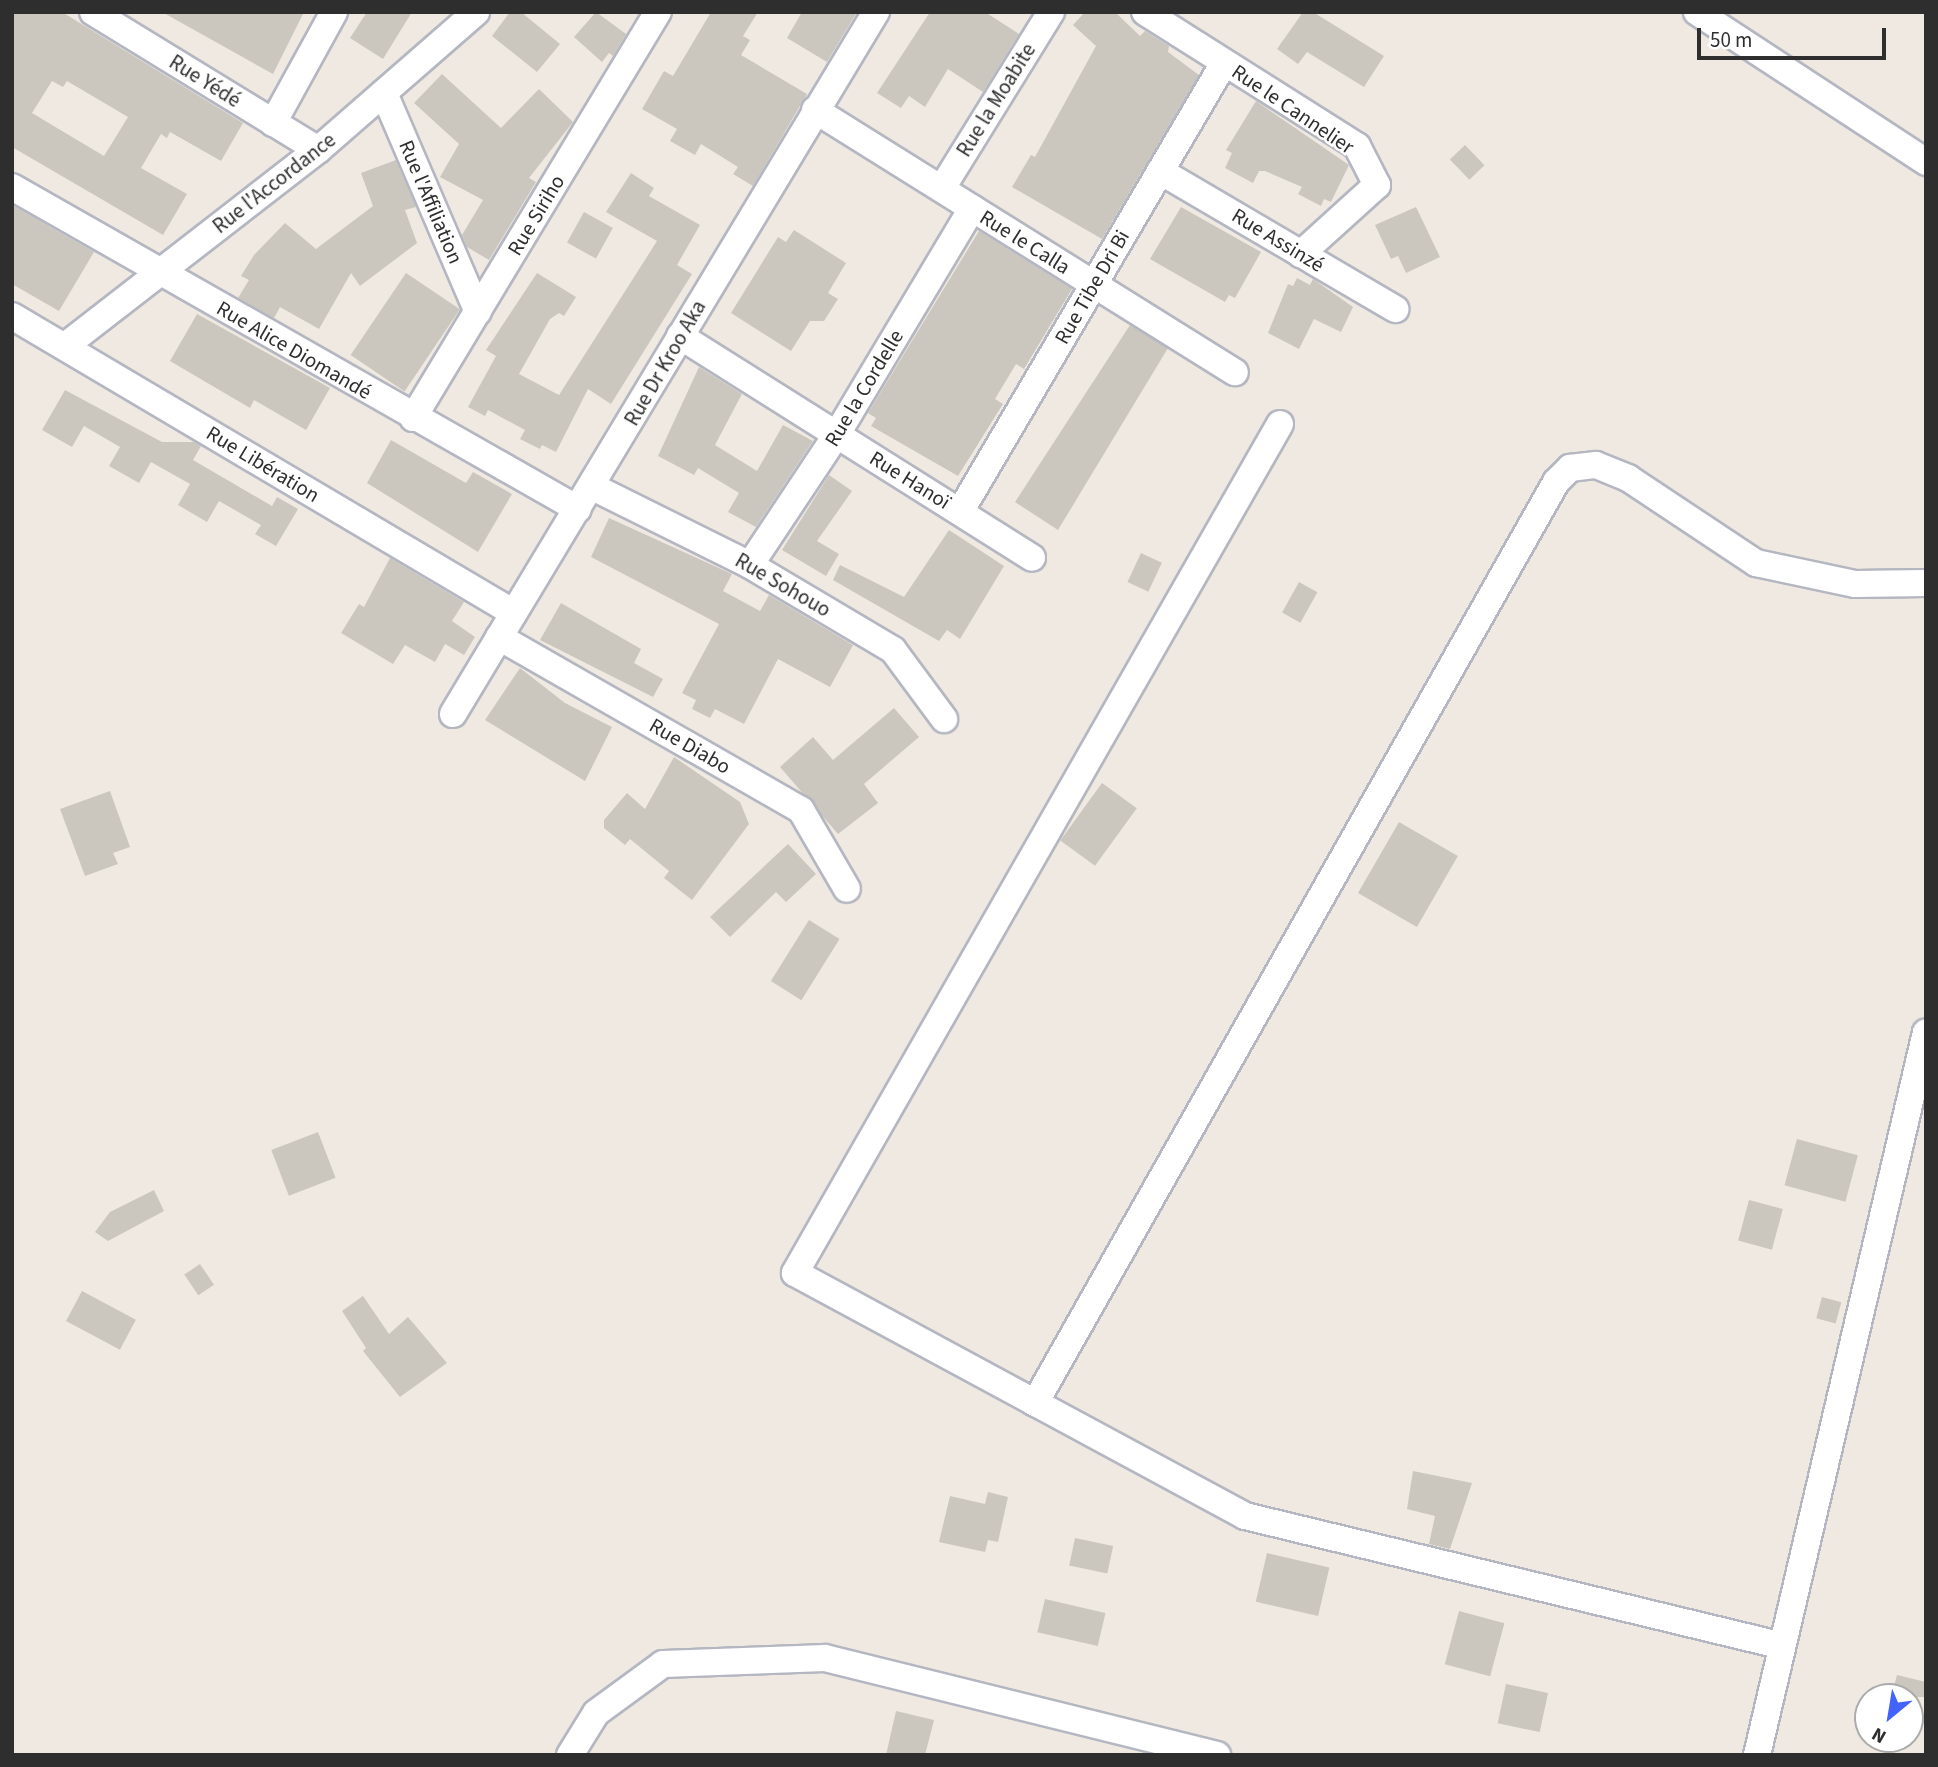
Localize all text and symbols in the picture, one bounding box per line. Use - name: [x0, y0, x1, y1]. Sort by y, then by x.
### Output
- scale bar: [1700, 14, 1889, 58]
- text: 50 m: [1710, 25, 1752, 55]
- street label: Rue la Moabite: [951, 39, 1041, 161]
- street label: Rue Yédé: [165, 49, 245, 113]
- street label: Rue le Cannelier: [1227, 59, 1359, 159]
- street label: Rue l'Accordance: [208, 127, 340, 239]
- street label: Rue l'Affiliation: [394, 136, 468, 268]
- street label: Rue Siriho: [502, 170, 570, 260]
- street label: Rue Assinzé: [1227, 203, 1329, 277]
- street label: Rue le Calla: [975, 204, 1075, 280]
- street label: Rue Tibe Dri Bi: [1049, 225, 1135, 349]
- street label: Rue Alice Diomandé: [212, 295, 376, 405]
- street label: Rue Dr Kroo Aka: [619, 296, 711, 430]
- street label: Rue la Cordelle: [819, 325, 909, 451]
- street label: Rue Libération: [202, 420, 324, 508]
- street label: Rue Hanoï: [865, 445, 955, 515]
- street label: Rue Sohouo: [731, 548, 835, 622]
- street label: Rue Diabo: [645, 713, 735, 779]
- north arrow: [1854, 1683, 1924, 1753]
- text: N: [1867, 1720, 1891, 1750]

